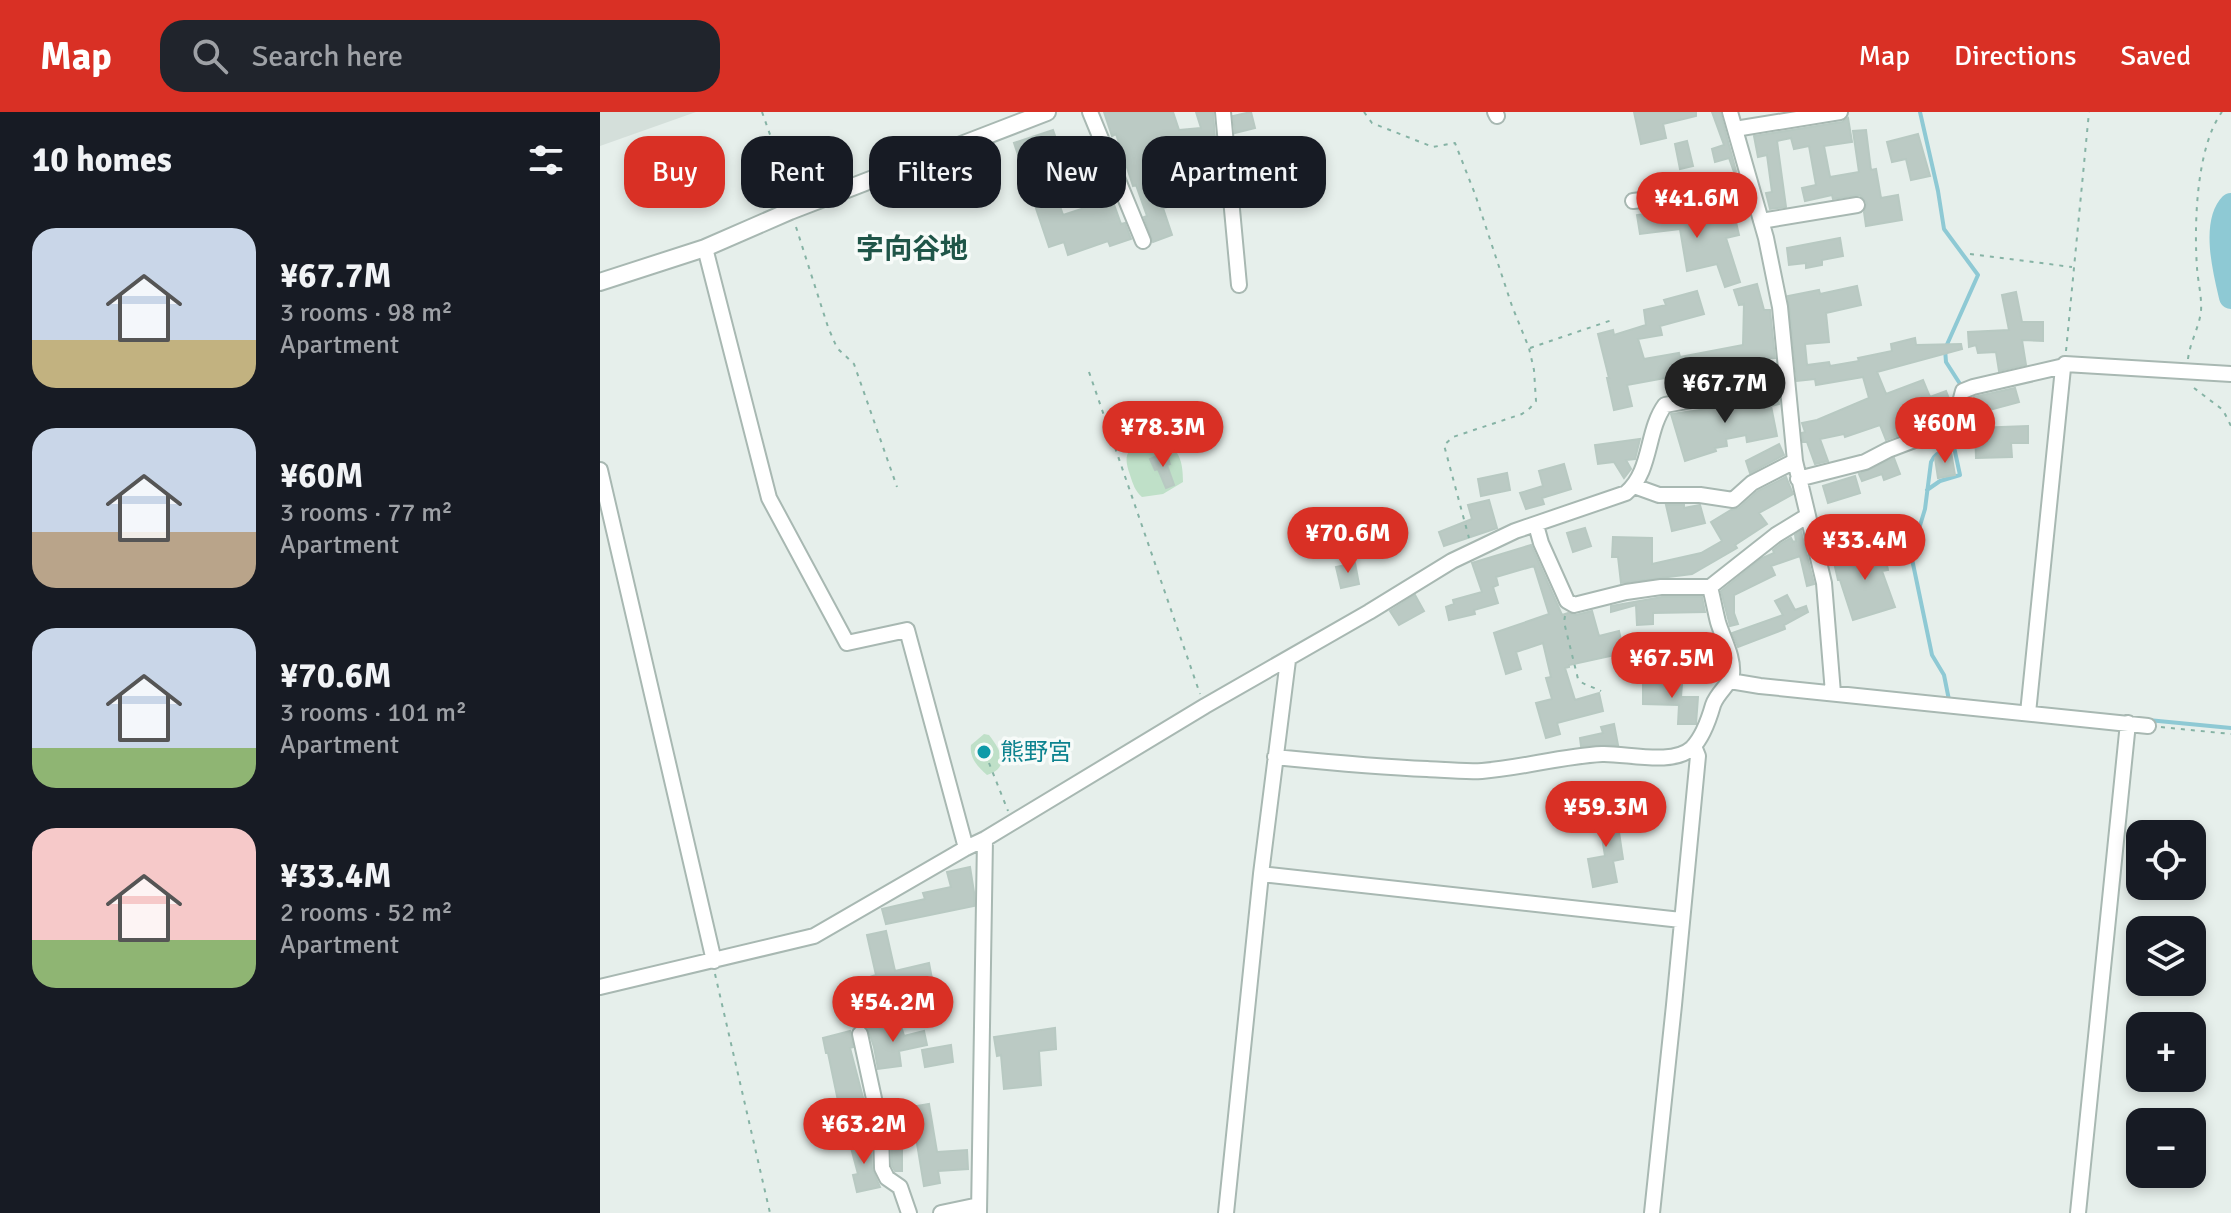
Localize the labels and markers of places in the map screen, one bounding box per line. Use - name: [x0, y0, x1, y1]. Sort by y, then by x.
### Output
- pin: ¥41.6M: [1632, 172, 1762, 240]
- pin: ¥67.7M: [1660, 357, 1790, 425]
- pin: ¥60M: [1898, 397, 1992, 465]
- pin: ¥78.3M: [1098, 401, 1228, 469]
- pin: ¥70.6M: [1283, 507, 1413, 575]
- pin: ¥33.4M: [1800, 514, 1930, 582]
- pin: ¥67.5M: [1607, 632, 1737, 700]
- place label: 熊野宮: [1000, 737, 1072, 767]
- marker: 熊野宮: [975, 743, 993, 761]
- pin: ¥59.3M: [1541, 781, 1671, 849]
- pin: ¥54.2M: [828, 976, 958, 1044]
- pin: ¥63.2M: [799, 1098, 929, 1166]

